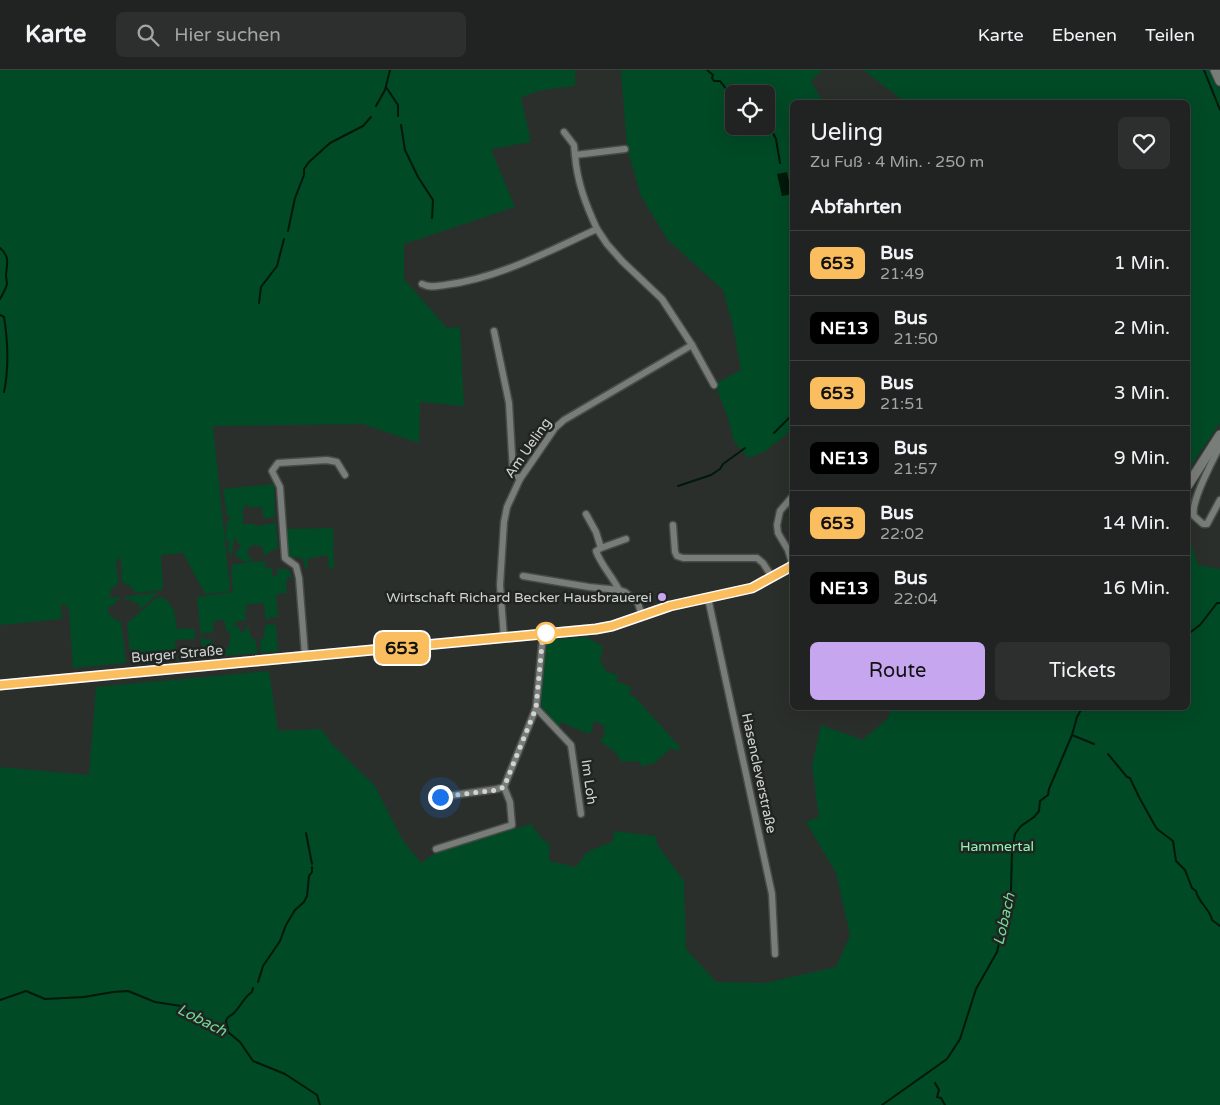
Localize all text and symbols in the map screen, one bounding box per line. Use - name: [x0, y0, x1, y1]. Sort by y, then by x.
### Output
- search box: [116, 12, 466, 57]
- text: Karte: [25, 20, 86, 49]
- icon: search: [134, 21, 162, 49]
- text: Hier suchen: [174, 24, 281, 46]
- text: Karte: [978, 24, 1024, 46]
- text: Ebenen: [1052, 24, 1117, 46]
- text: Teilen: [1145, 24, 1195, 46]
- map controls: [725, 85, 775, 135]
- button: locate: [725, 85, 775, 135]
- button: heart: [1118, 117, 1170, 169]
- text: Ueling: [810, 118, 883, 147]
- text: Zu Fuß · 4 Min. · 250 m: [810, 152, 984, 172]
- text: Abfahrten: [810, 196, 902, 218]
- text: Bus: [880, 242, 914, 264]
- text: 653: [821, 252, 854, 274]
- text: 1 Min.: [1114, 252, 1170, 274]
- text: 21:49: [880, 264, 924, 284]
- text: Bus: [894, 307, 927, 329]
- text: NE13: [820, 317, 869, 339]
- text: 2 Min.: [1114, 317, 1170, 339]
- text: 21:50: [894, 329, 938, 349]
- text: Bus: [880, 372, 914, 394]
- text: 653: [821, 382, 854, 404]
- text: 3 Min.: [1114, 382, 1170, 404]
- text: 21:51: [880, 394, 924, 414]
- street label: Am Ueling: [501, 415, 555, 481]
- text: Bus: [894, 437, 927, 459]
- text: NE13: [820, 447, 869, 469]
- text: 9 Min.: [1114, 447, 1170, 469]
- text: 21:57: [894, 459, 938, 479]
- text: Bus: [880, 502, 914, 524]
- text: 653: [821, 512, 854, 534]
- text: 14 Min.: [1102, 512, 1170, 534]
- text: 22:02: [880, 524, 924, 544]
- text: Bus: [894, 567, 927, 589]
- text: NE13: [820, 577, 869, 599]
- text: 16 Min.: [1102, 577, 1170, 599]
- place label: Wirtschaft Richard Becker Hausbrauerei: [386, 589, 652, 606]
- text: 22:04: [894, 589, 938, 609]
- marker: Wirtschaft Richard Becker Hausbrauerei: [656, 591, 668, 603]
- unlabelled marker: [535, 622, 557, 644]
- line badge: 653: [373, 632, 431, 664]
- text: 653: [385, 637, 419, 659]
- street label: Burger Straße: [130, 642, 224, 666]
- button: Route: [810, 642, 985, 700]
- button: Tickets: [995, 642, 1170, 700]
- street label: Hasencleverstraße: [738, 711, 780, 835]
- street label: Im Loh: [577, 758, 601, 806]
- your location: [428, 785, 453, 810]
- park label: Hammertal: [960, 838, 1034, 855]
- water label: Lobach: [989, 890, 1019, 947]
- water label: Lobach: [174, 1000, 230, 1040]

